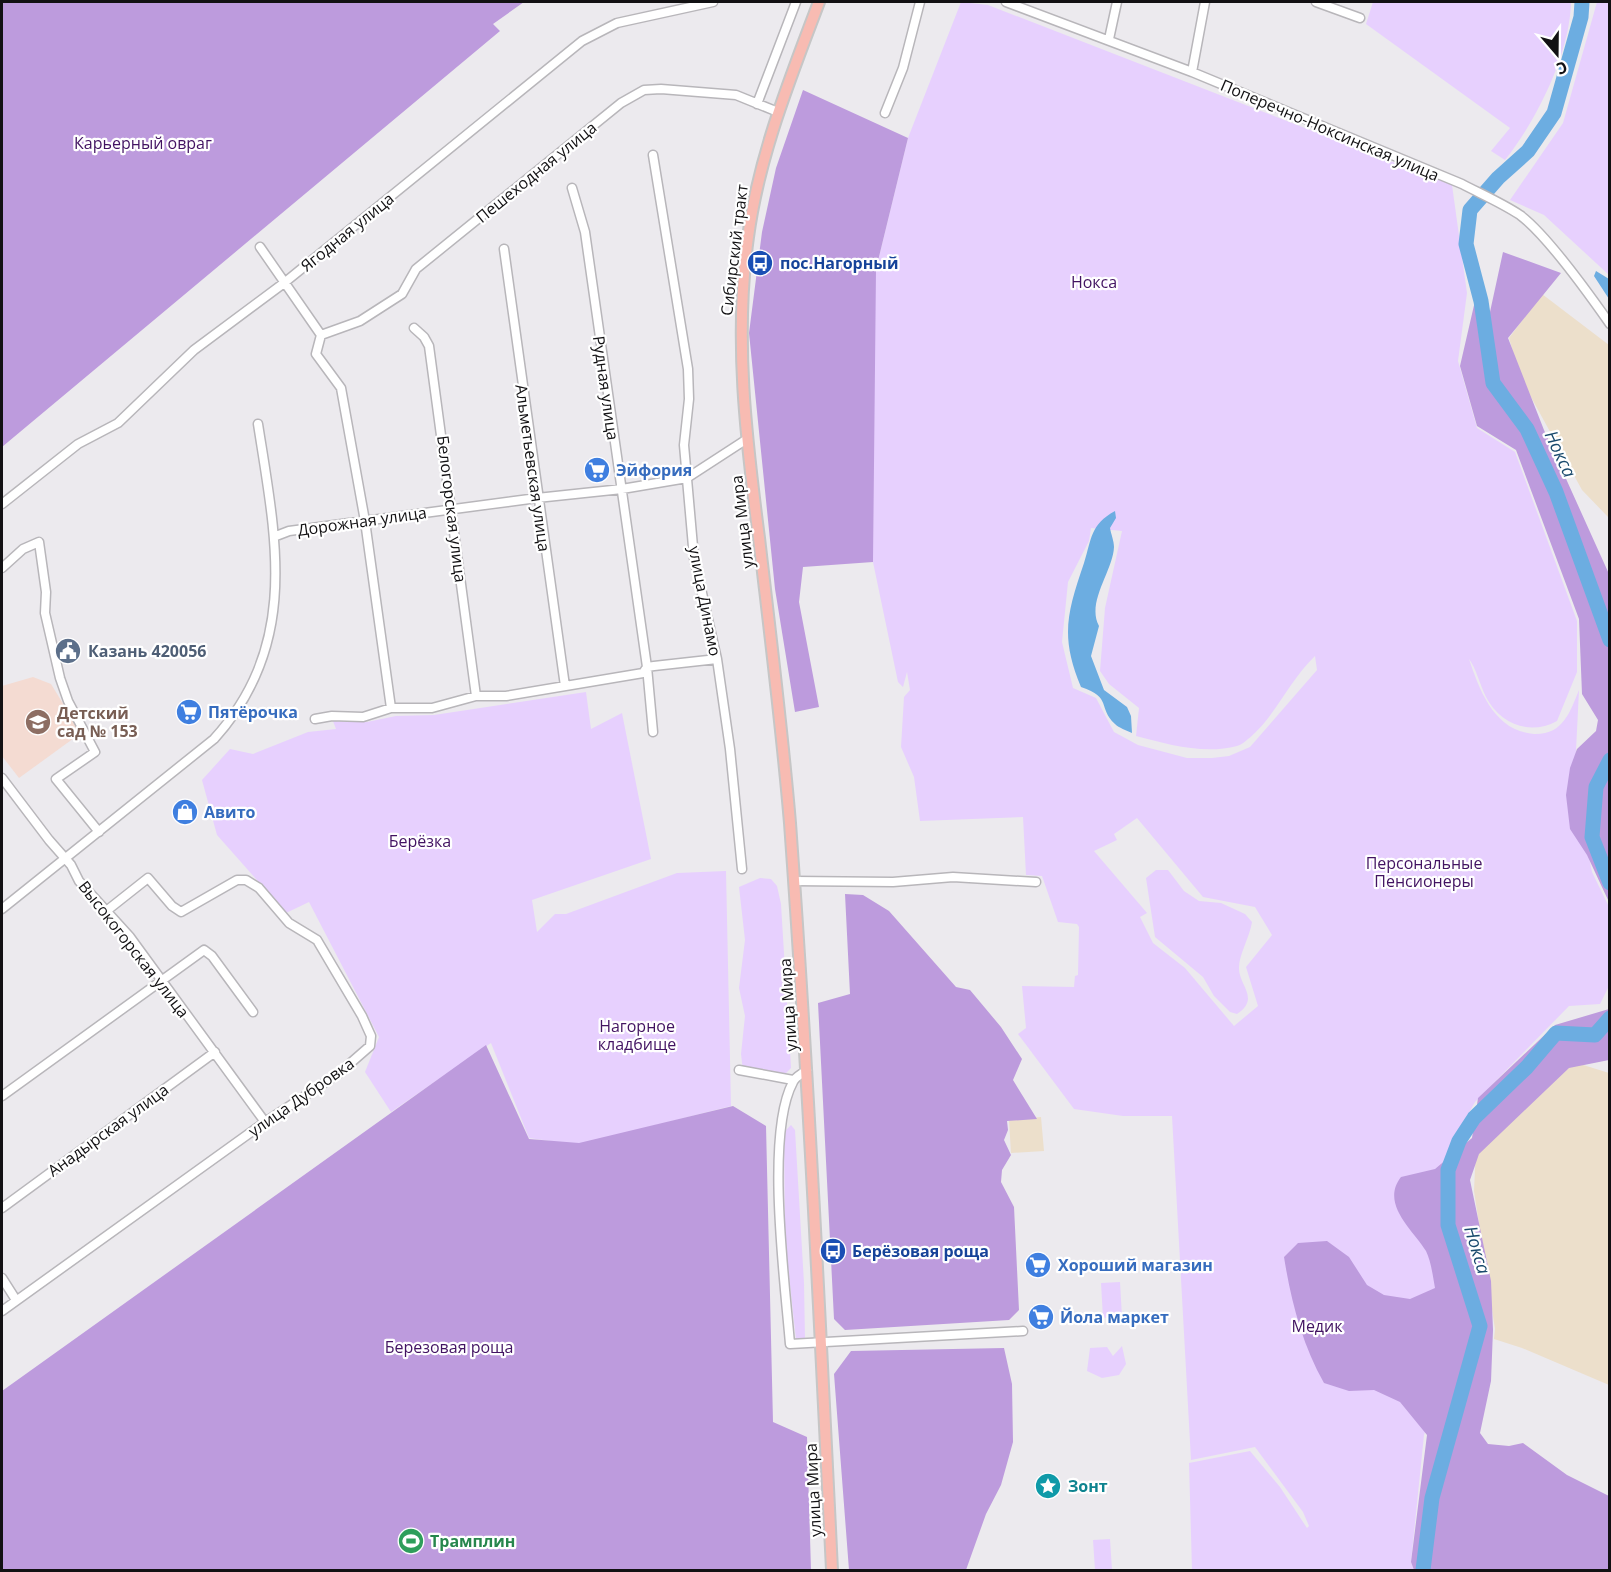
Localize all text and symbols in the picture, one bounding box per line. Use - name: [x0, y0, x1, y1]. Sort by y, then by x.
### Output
- north arrow: [1527, 24, 1587, 84]
- text: С: [1554, 56, 1571, 80]
- street label: Поперечно-Ноксинская улица: [1217, 74, 1443, 186]
- street label: Пешеходная улица: [471, 116, 601, 228]
- park label: Карьерный овраг: [74, 132, 212, 154]
- street label: Сибирский тракт: [715, 183, 753, 317]
- street label: Ягодная улица: [296, 188, 398, 276]
- bus stop icon: пос.Нагорный: [745, 248, 775, 278]
- place label: пос.Нагорный: [780, 252, 898, 274]
- park label: Нокса: [1071, 271, 1117, 293]
- street label: Рудная улица: [588, 334, 624, 442]
- street label: Альметьевская улица: [510, 383, 556, 553]
- water label: Нокса: [1540, 426, 1582, 481]
- street label: Белогорская улица: [432, 434, 472, 584]
- supermarket icon: Эйфория: [582, 455, 612, 485]
- place label: Эйфория: [616, 459, 692, 481]
- street label: улица Мира: [725, 474, 759, 570]
- street label: Дорожная улица: [296, 501, 428, 541]
- street label: улица Динамо: [684, 544, 726, 658]
- public building icon: Казань 420056: [53, 636, 83, 666]
- place label: Казань 420056: [88, 640, 206, 662]
- supermarket icon: Пятёрочка: [174, 697, 204, 727]
- place label: Пятёрочка: [208, 701, 298, 723]
- place label: Детский сад № 153: [57, 702, 138, 742]
- school or university icon: Детский сад № 153: [23, 707, 53, 737]
- shop icon: Авито: [170, 797, 200, 827]
- place label: Авито: [204, 801, 255, 823]
- park label: Берёзка: [389, 830, 451, 852]
- park label: Персональные Пенсионеры: [1366, 852, 1482, 892]
- street label: Высокогорская улица: [74, 876, 194, 1022]
- street label: улица Мира: [774, 958, 802, 1052]
- park label: Нагорное кладбище: [598, 1015, 676, 1055]
- street label: улица Дубровка: [244, 1052, 358, 1142]
- street label: Анадырская улица: [43, 1079, 173, 1181]
- water label: Нокса: [1459, 1223, 1497, 1277]
- bus stop icon: Берёзовая роща: [818, 1236, 848, 1266]
- place label: Берёзовая роща: [852, 1240, 989, 1262]
- supermarket icon: Хороший магазин: [1023, 1250, 1053, 1280]
- place label: Хороший магазин: [1058, 1254, 1213, 1276]
- supermarket icon: Йола маркет: [1026, 1302, 1056, 1332]
- place label: Йола маркет: [1060, 1306, 1169, 1328]
- park label: Медик: [1291, 1315, 1343, 1337]
- park label: Березовая роща: [385, 1336, 513, 1358]
- street label: улица Мира: [800, 1443, 826, 1537]
- place icon: Зонт: [1033, 1471, 1063, 1501]
- place label: Зонт: [1068, 1475, 1108, 1497]
- sports icon: Трамплин: [396, 1526, 426, 1556]
- place label: Трамплин: [430, 1530, 515, 1552]

